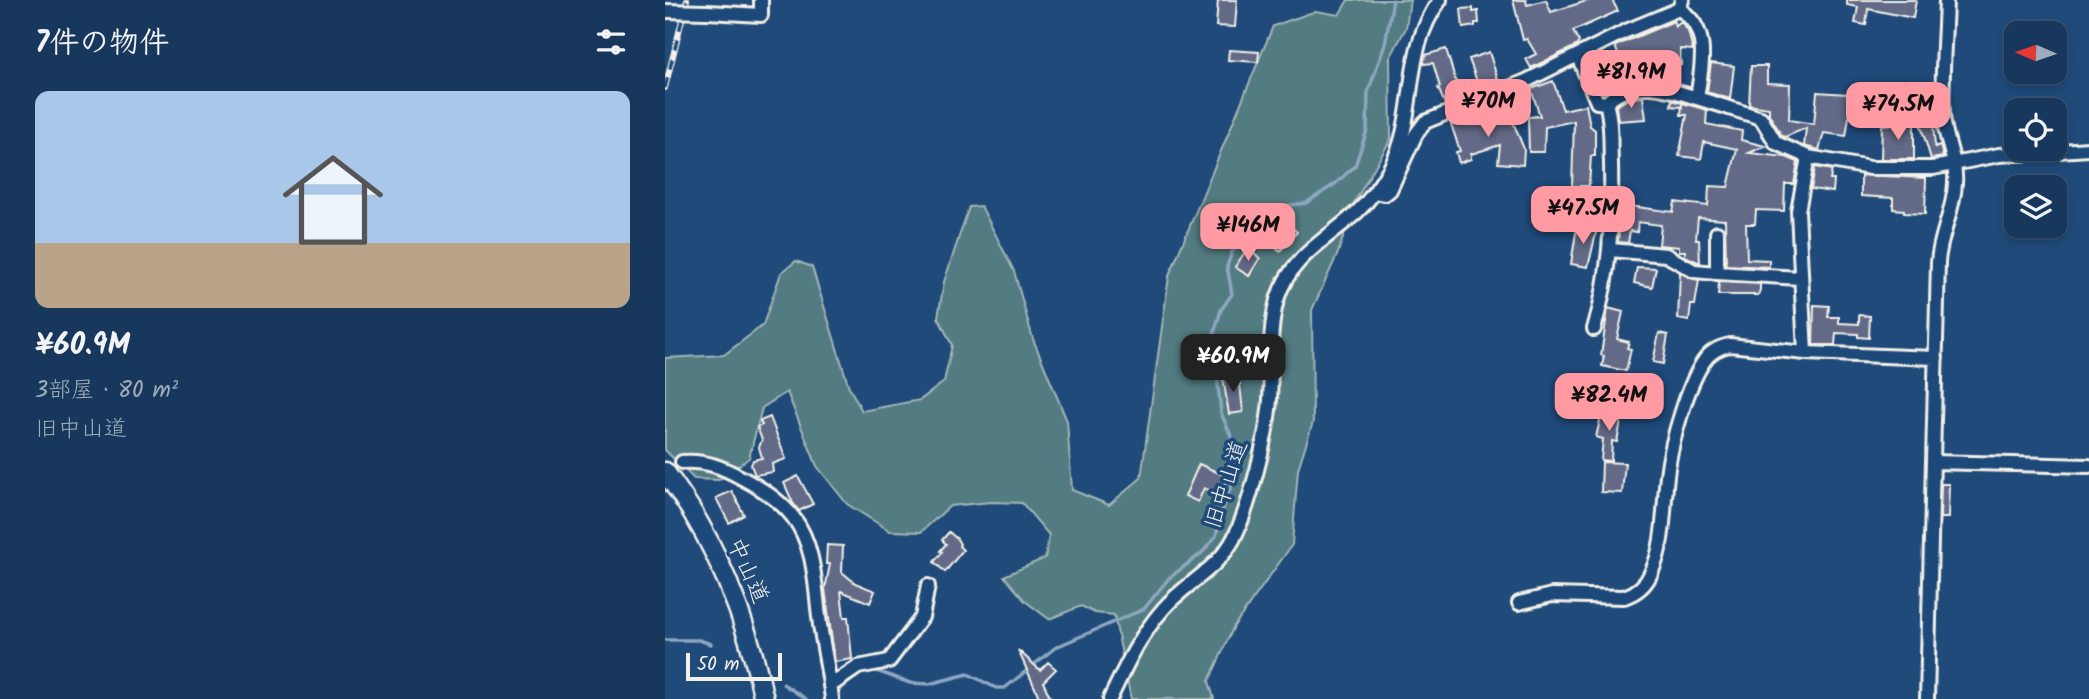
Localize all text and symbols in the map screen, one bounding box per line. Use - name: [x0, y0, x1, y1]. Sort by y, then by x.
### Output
- text: 7件の物件: [35, 20, 169, 68]
- north arrow: [2004, 21, 2067, 84]
- map controls: [2004, 21, 2067, 238]
- icon: filters: [592, 23, 630, 61]
- pin: ¥81.9M: [1574, 50, 1688, 110]
- text: ¥81.9M: [1596, 55, 1666, 91]
- pin: ¥70M: [1447, 80, 1529, 139]
- pin: ¥74.5M: [1841, 82, 1955, 142]
- text: ¥70M: [1461, 84, 1515, 120]
- text: ¥74.5M: [1862, 87, 1934, 123]
- button: locate: [2004, 98, 2067, 161]
- icon: home: [270, 137, 396, 263]
- button: layers: [2004, 175, 2067, 238]
- pin: ¥47.5M: [1526, 187, 1640, 246]
- text: ¥47.5M: [1547, 191, 1619, 227]
- pin: ¥146M: [1199, 204, 1297, 263]
- text: ¥146M: [1216, 208, 1280, 244]
- text: ¥60.9M: [35, 322, 130, 370]
- pin: ¥60.9M: [1176, 334, 1290, 394]
- text: ¥60.9M: [1197, 339, 1269, 375]
- text: 3部屋 · 80 m²: [35, 373, 178, 409]
- pin: ¥82.4M: [1552, 374, 1666, 433]
- text: ¥82.4M: [1571, 378, 1647, 414]
- text: 旧中山道: [35, 412, 127, 448]
- street label: 旧中山道: [1196, 436, 1258, 534]
- street label: 中山道: [717, 532, 777, 610]
- scale bar: [686, 650, 782, 682]
- text: 50 m: [697, 650, 739, 680]

